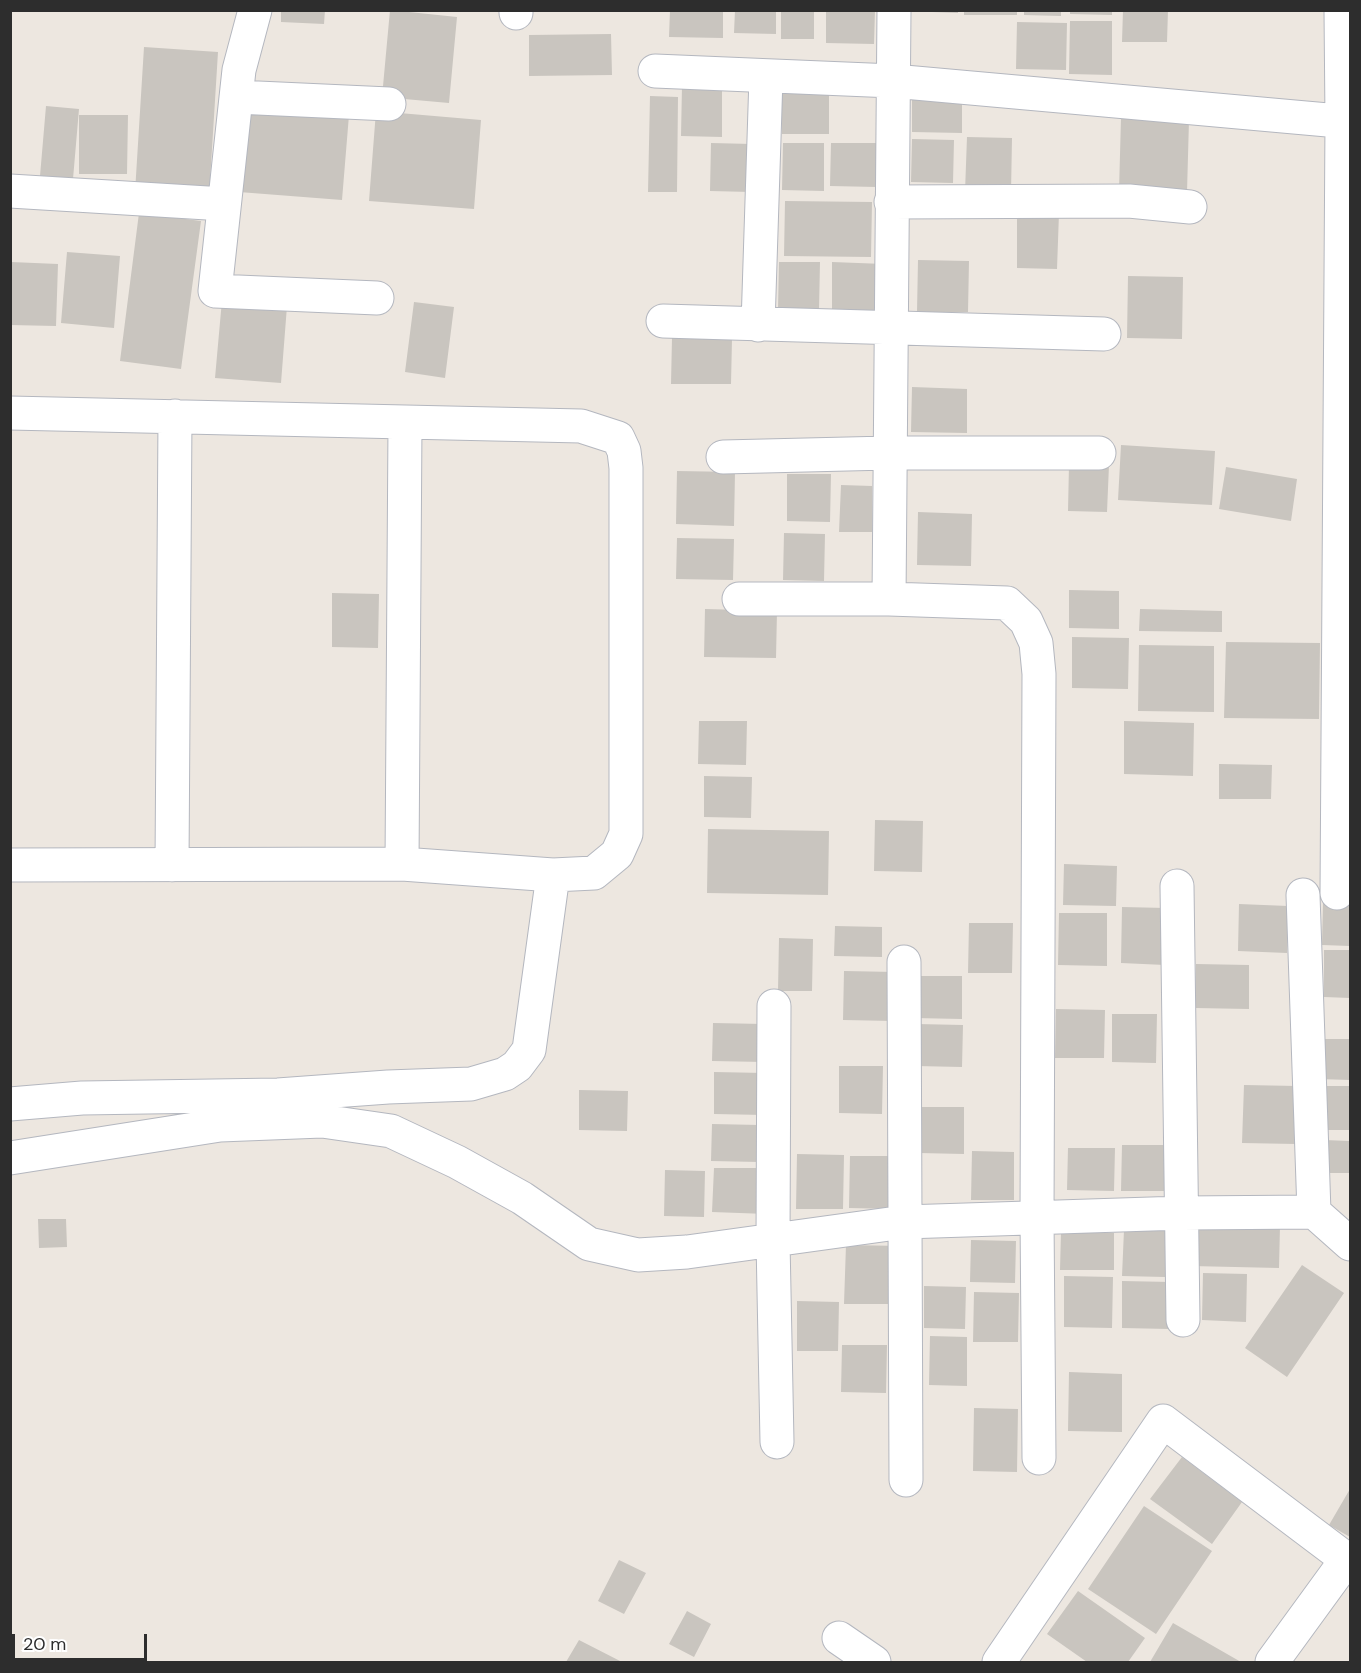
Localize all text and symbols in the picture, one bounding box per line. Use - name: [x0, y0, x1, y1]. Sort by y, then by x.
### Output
- scale bar: [15, 1622, 150, 1660]
- text: 20 m: [23, 1632, 66, 1656]

